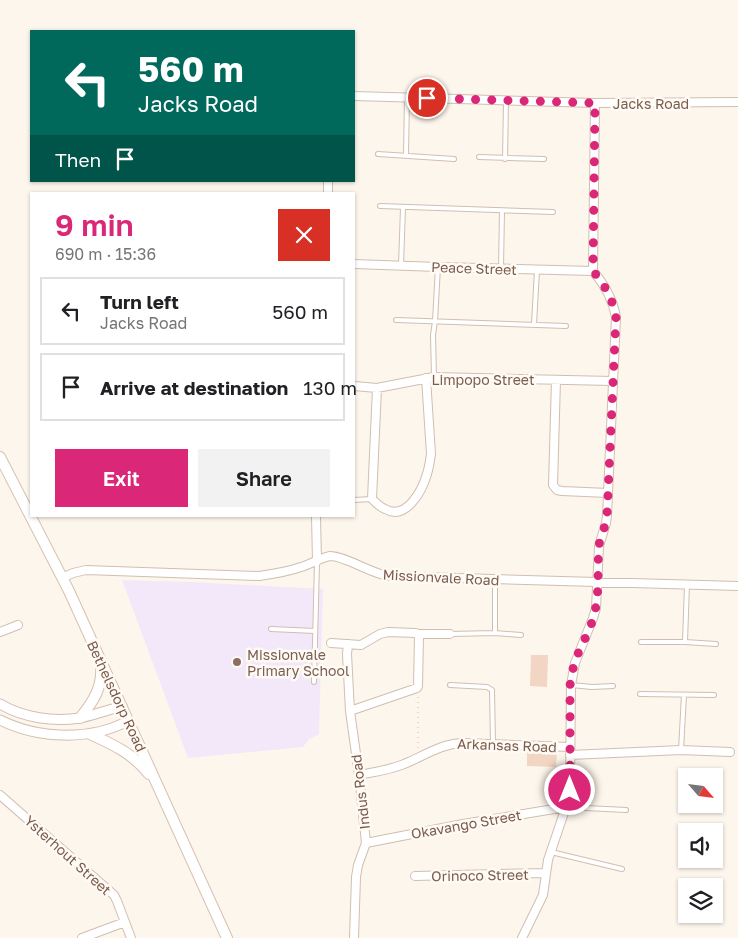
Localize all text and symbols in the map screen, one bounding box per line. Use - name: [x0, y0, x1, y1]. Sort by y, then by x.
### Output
- text: 560 m: [138, 48, 244, 90]
- icon: left: [55, 50, 120, 115]
- pin: [406, 77, 448, 119]
- icon: arrive: [413, 84, 441, 112]
- text: Jacks Road: [138, 90, 258, 117]
- street label: Jacks Road: [613, 95, 689, 112]
- icon: arrive: [111, 145, 139, 173]
- text: Then: [55, 148, 101, 171]
- text: 9 min: [55, 207, 134, 243]
- button: close: [278, 209, 330, 261]
- text: 690 m · 15:36: [55, 244, 156, 264]
- street label: Peace Street: [431, 258, 517, 278]
- text: Turn left: [100, 290, 179, 313]
- icon: left: [57, 297, 85, 325]
- text: 560 m: [272, 300, 328, 323]
- text: Jacks Road: [100, 313, 187, 333]
- street label: Limpopo Street: [431, 371, 535, 388]
- icon: arrive: [57, 373, 85, 401]
- text: Arrive at destination: [100, 376, 288, 399]
- text: 130 m: [303, 376, 357, 399]
- button: Exit: [55, 449, 188, 507]
- button: Share: [198, 449, 330, 507]
- street label: Missionvale Road: [382, 565, 500, 589]
- street label: Bethelsdorp Road: [84, 638, 150, 754]
- place label: Missionvale Primary School: [247, 646, 349, 679]
- marker: Missionvale Primary School: [231, 656, 243, 668]
- street label: Arkansas Road: [457, 735, 557, 755]
- street label: Indus Road: [347, 754, 373, 830]
- position arrow: [543, 763, 595, 815]
- north arrow: [678, 768, 722, 812]
- map controls: [678, 768, 723, 923]
- street label: Okavango Street: [410, 806, 522, 842]
- street label: Ysterhout Street: [21, 812, 115, 898]
- button: sound: [678, 823, 723, 868]
- street label: Orinoco Street: [431, 866, 529, 884]
- button: layers: [678, 878, 723, 923]

